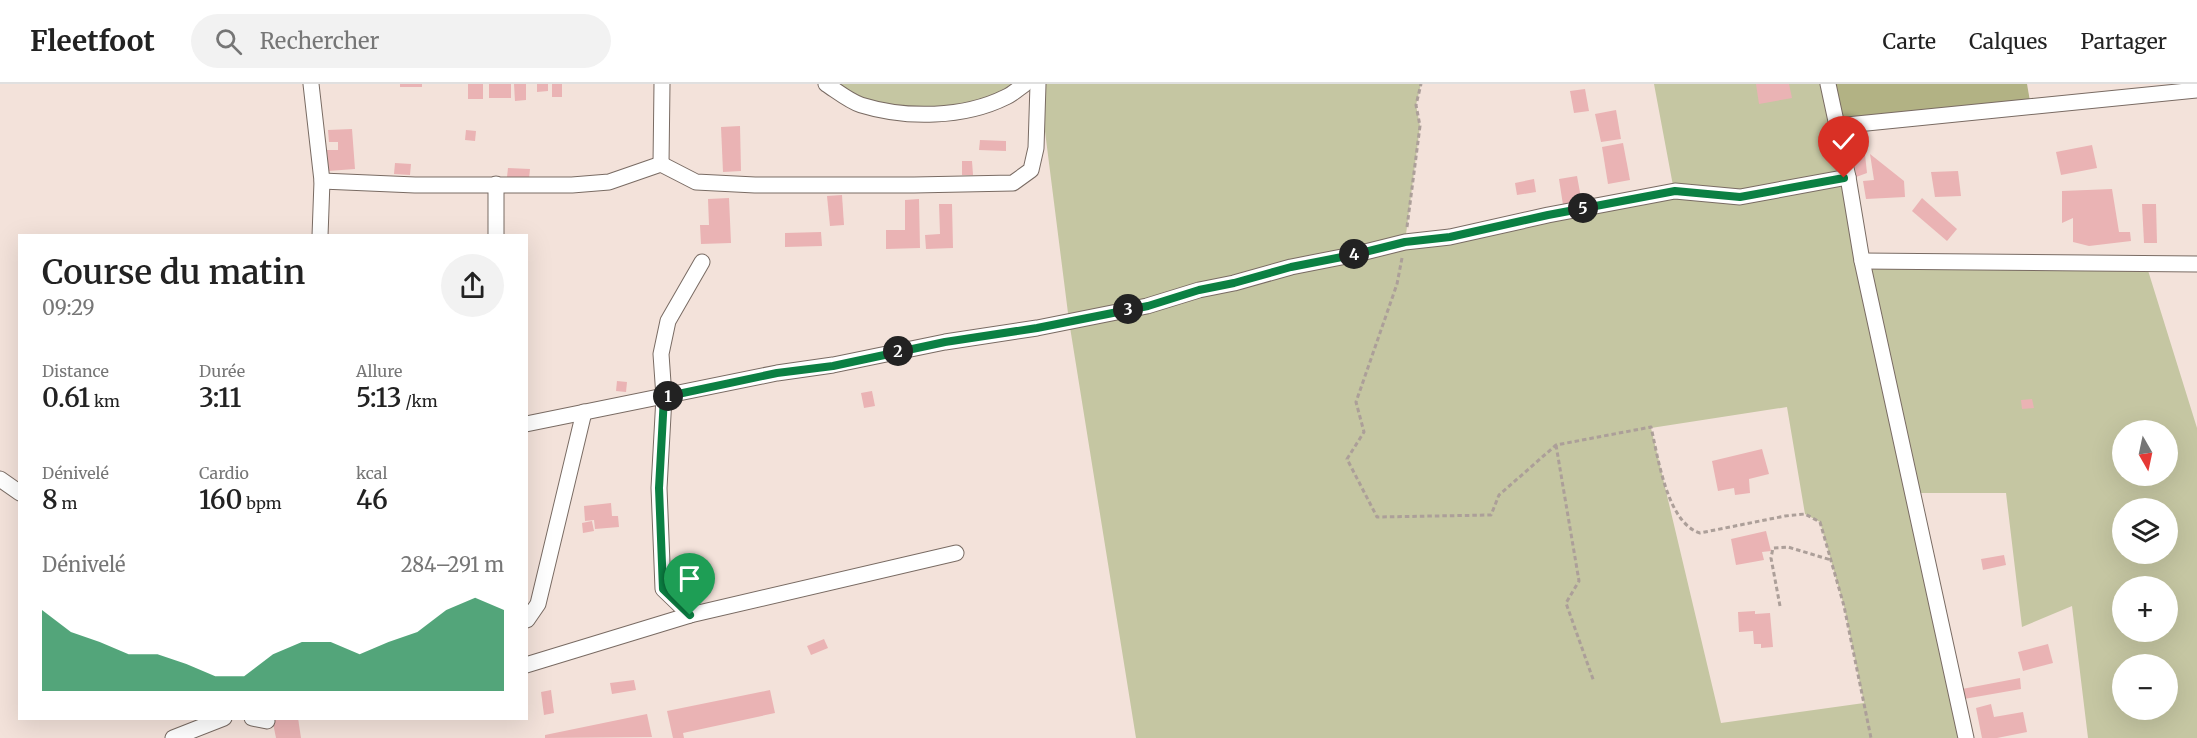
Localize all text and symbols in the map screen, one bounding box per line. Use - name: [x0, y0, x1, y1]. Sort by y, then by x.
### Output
- search box: [191, 14, 611, 68]
- text: Fleetfoot: [30, 23, 155, 59]
- icon: search: [212, 25, 245, 58]
- text: Rechercher: [260, 27, 379, 55]
- text: Carte: [1883, 28, 1936, 55]
- text: Calques: [1969, 28, 2048, 55]
- text: Partager: [2081, 28, 2167, 55]
- pin: [1818, 116, 1869, 178]
- icon: check: [1827, 125, 1860, 158]
- pin: 5: [1568, 193, 1598, 223]
- text: 5: [1578, 198, 1588, 218]
- pin: 4: [1339, 239, 1369, 269]
- text: 4: [1349, 244, 1359, 264]
- text: Course du matin: [42, 252, 305, 293]
- button: share: [441, 254, 504, 317]
- pin: 3: [1113, 294, 1143, 324]
- text: 09:29: [42, 295, 95, 320]
- text: 3: [1123, 299, 1133, 319]
- pin: 2: [883, 336, 913, 366]
- text: 2: [893, 341, 903, 361]
- text: Distance: [42, 361, 109, 381]
- text: Durée: [199, 361, 245, 381]
- text: Allure: [356, 361, 402, 381]
- text: 0.61: [42, 381, 90, 414]
- text: 3:11: [199, 381, 241, 414]
- text: 5:13: [356, 381, 402, 414]
- pin: 1: [653, 381, 683, 411]
- text: 1: [664, 386, 672, 406]
- text: km: [90, 391, 120, 411]
- text: /km: [402, 391, 438, 411]
- north arrow: [2112, 420, 2178, 486]
- map controls: [2112, 420, 2178, 720]
- text: Dénivelé: [42, 463, 109, 483]
- text: Cardio: [199, 463, 249, 483]
- text: kcal: [356, 463, 387, 483]
- text: 8: [42, 483, 58, 516]
- text: 160: [199, 483, 243, 516]
- text: 46: [356, 483, 388, 516]
- text: m: [58, 493, 77, 513]
- text: bpm: [243, 493, 282, 513]
- button: layers: [2112, 498, 2178, 564]
- text: Dénivelé: [42, 552, 126, 577]
- text: 284–291 m: [401, 552, 504, 577]
- pin: [664, 553, 715, 615]
- icon: arrive: [673, 562, 706, 595]
- button: +: [2112, 576, 2178, 642]
- button: −: [2112, 654, 2178, 720]

